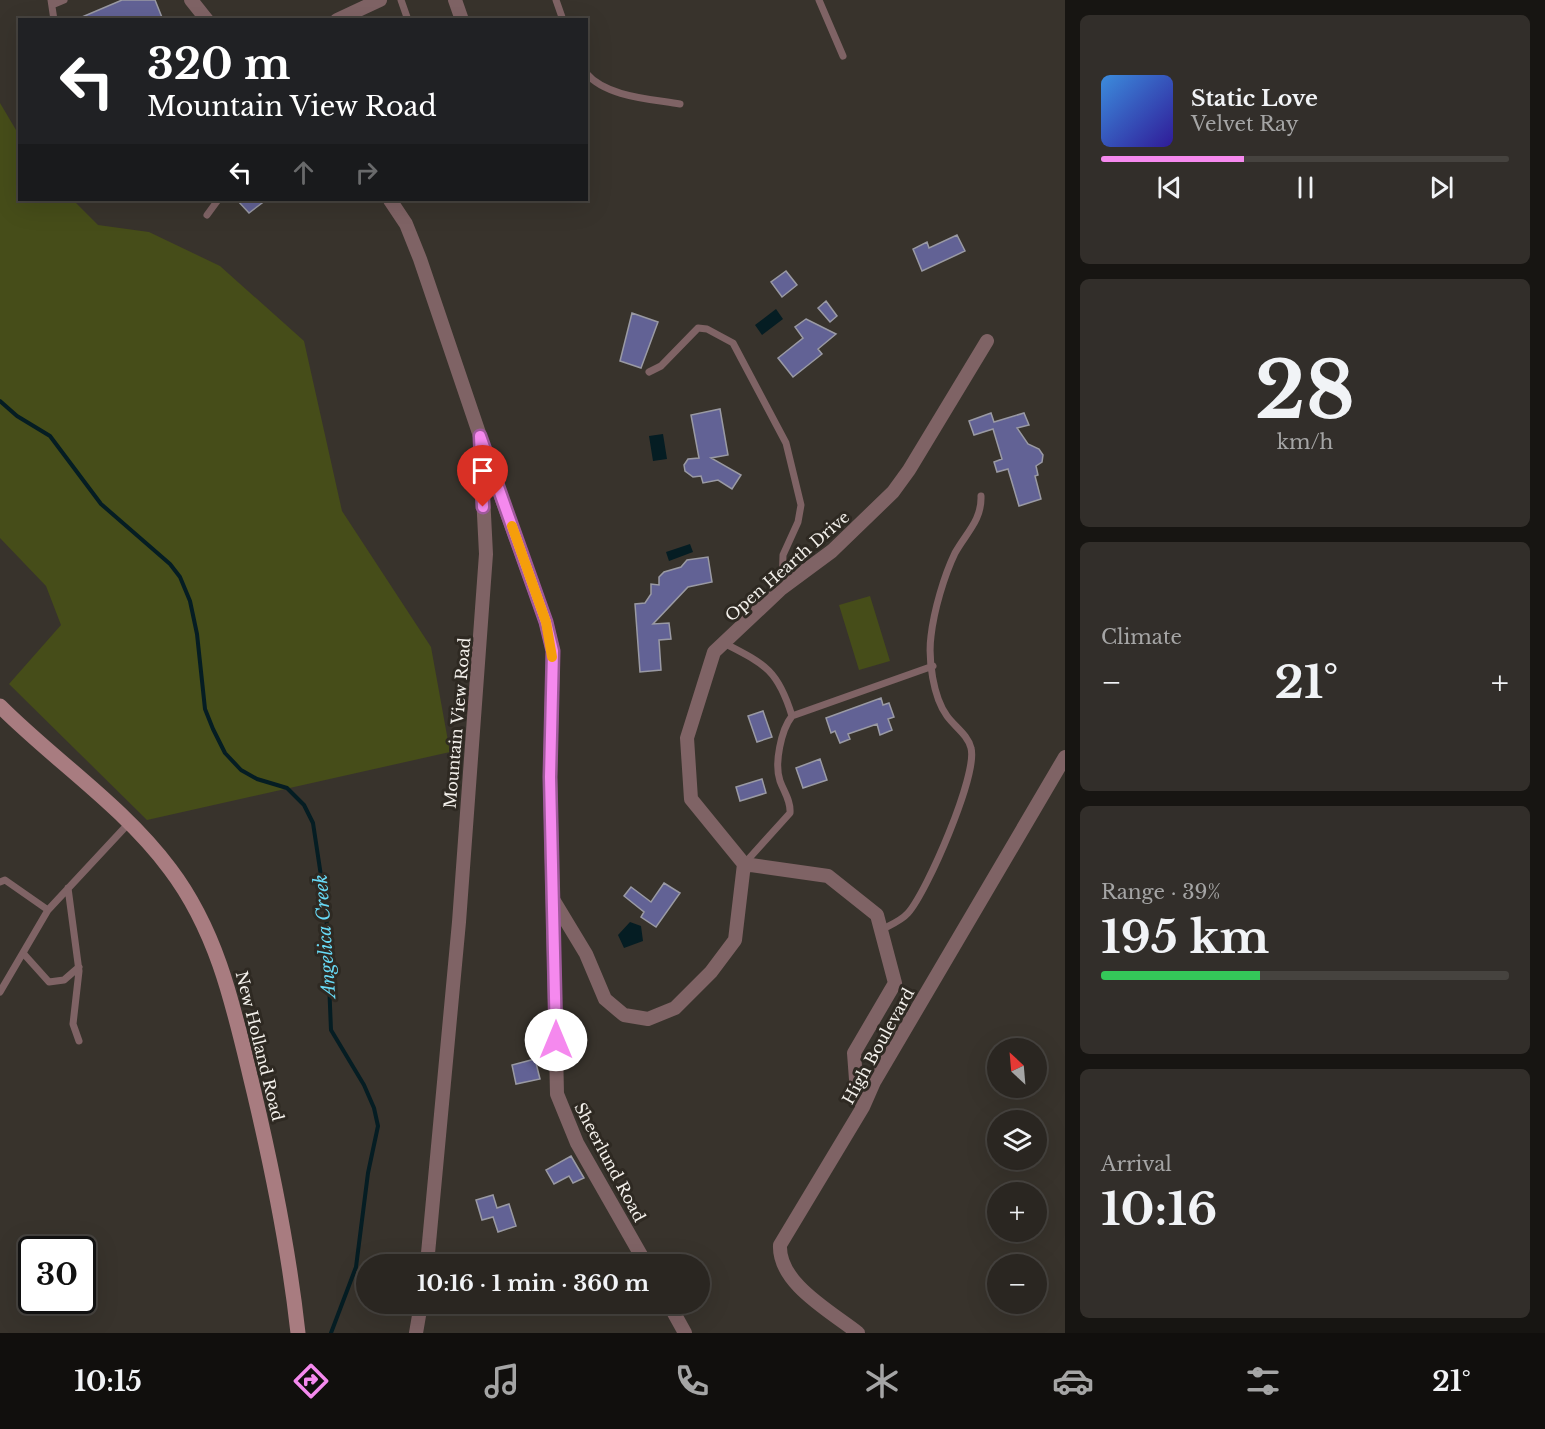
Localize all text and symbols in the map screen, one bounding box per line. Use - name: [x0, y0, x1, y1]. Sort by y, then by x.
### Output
- text: 320 m: [147, 38, 290, 90]
- icon: left: [48, 42, 126, 120]
- text: Static Love: [1191, 85, 1318, 112]
- text: Mountain View Road: [147, 90, 437, 123]
- text: Velvet Ray: [1191, 112, 1299, 136]
- icon: left: [224, 156, 257, 189]
- icon: ahead: [287, 156, 320, 189]
- icon: right: [350, 156, 383, 189]
- icon: previous: [1153, 171, 1186, 204]
- icon: pause: [1289, 171, 1322, 204]
- icon: next: [1425, 171, 1458, 204]
- text: 28: [1255, 342, 1355, 439]
- text: km/h: [1277, 430, 1333, 454]
- pin: [457, 445, 508, 507]
- icon: arrive: [466, 454, 499, 487]
- street label: Open Hearth Drive: [721, 507, 853, 625]
- text: Climate: [1101, 625, 1182, 649]
- street label: Mountain View Road: [440, 636, 474, 809]
- text: 21°: [1274, 654, 1338, 710]
- text: −: [1101, 662, 1122, 703]
- text: +: [1491, 662, 1509, 703]
- water label: Angelica Creek: [310, 874, 340, 1000]
- text: Range · 39%: [1101, 880, 1221, 904]
- text: 195 km: [1101, 909, 1269, 965]
- street label: New Holland Road: [232, 969, 288, 1123]
- street label: High Boulevard: [838, 984, 918, 1108]
- position arrow: [524, 1008, 588, 1072]
- north arrow: [987, 1038, 1047, 1098]
- map controls: [987, 1038, 1047, 1314]
- street label: Sheerlund Road: [570, 1099, 650, 1225]
- button: layers: [987, 1110, 1047, 1170]
- text: Arrival: [1101, 1152, 1172, 1176]
- text: 10:16: [1101, 1181, 1217, 1237]
- button: +: [987, 1182, 1047, 1242]
- speed limit sign: 30: [18, 1236, 96, 1314]
- button: −: [987, 1254, 1047, 1314]
- text: 10:16 · 1 min · 360 m: [417, 1270, 649, 1297]
- icon: directions: [290, 1360, 332, 1402]
- icon: music: [481, 1360, 523, 1402]
- icon: phone: [671, 1360, 713, 1402]
- icon: climate: [861, 1360, 903, 1402]
- icon: car: [1052, 1360, 1094, 1402]
- icon: filters: [1242, 1360, 1284, 1402]
- text: 10:15: [74, 1365, 142, 1398]
- text: 21°: [1432, 1365, 1471, 1398]

